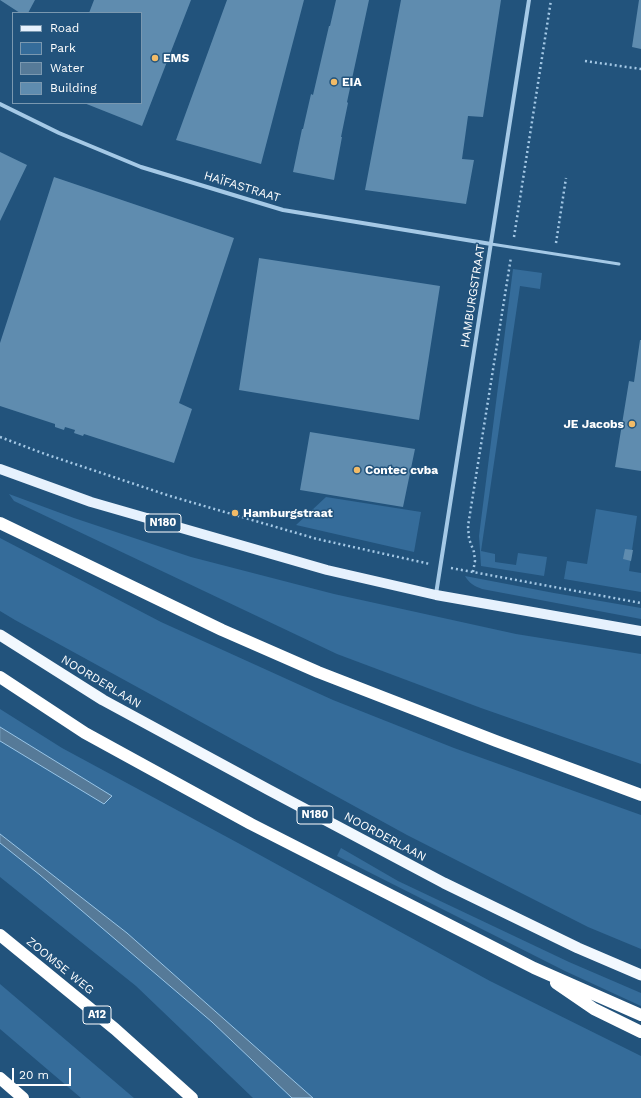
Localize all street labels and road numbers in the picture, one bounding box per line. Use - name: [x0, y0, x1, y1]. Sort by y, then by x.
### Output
- street label: HAÏFASTRAAT: [202, 169, 282, 205]
- street label: HAMBURGSTRAAT: [458, 243, 488, 349]
- road number: N180: [145, 514, 181, 532]
- street label: NOORDERLAAN: [58, 652, 144, 712]
- road number: N180: [297, 806, 333, 824]
- street label: NOORDERLAAN: [342, 809, 428, 865]
- street label: ZOOMSE WEG: [23, 934, 97, 998]
- road number: A12: [83, 1006, 111, 1024]

